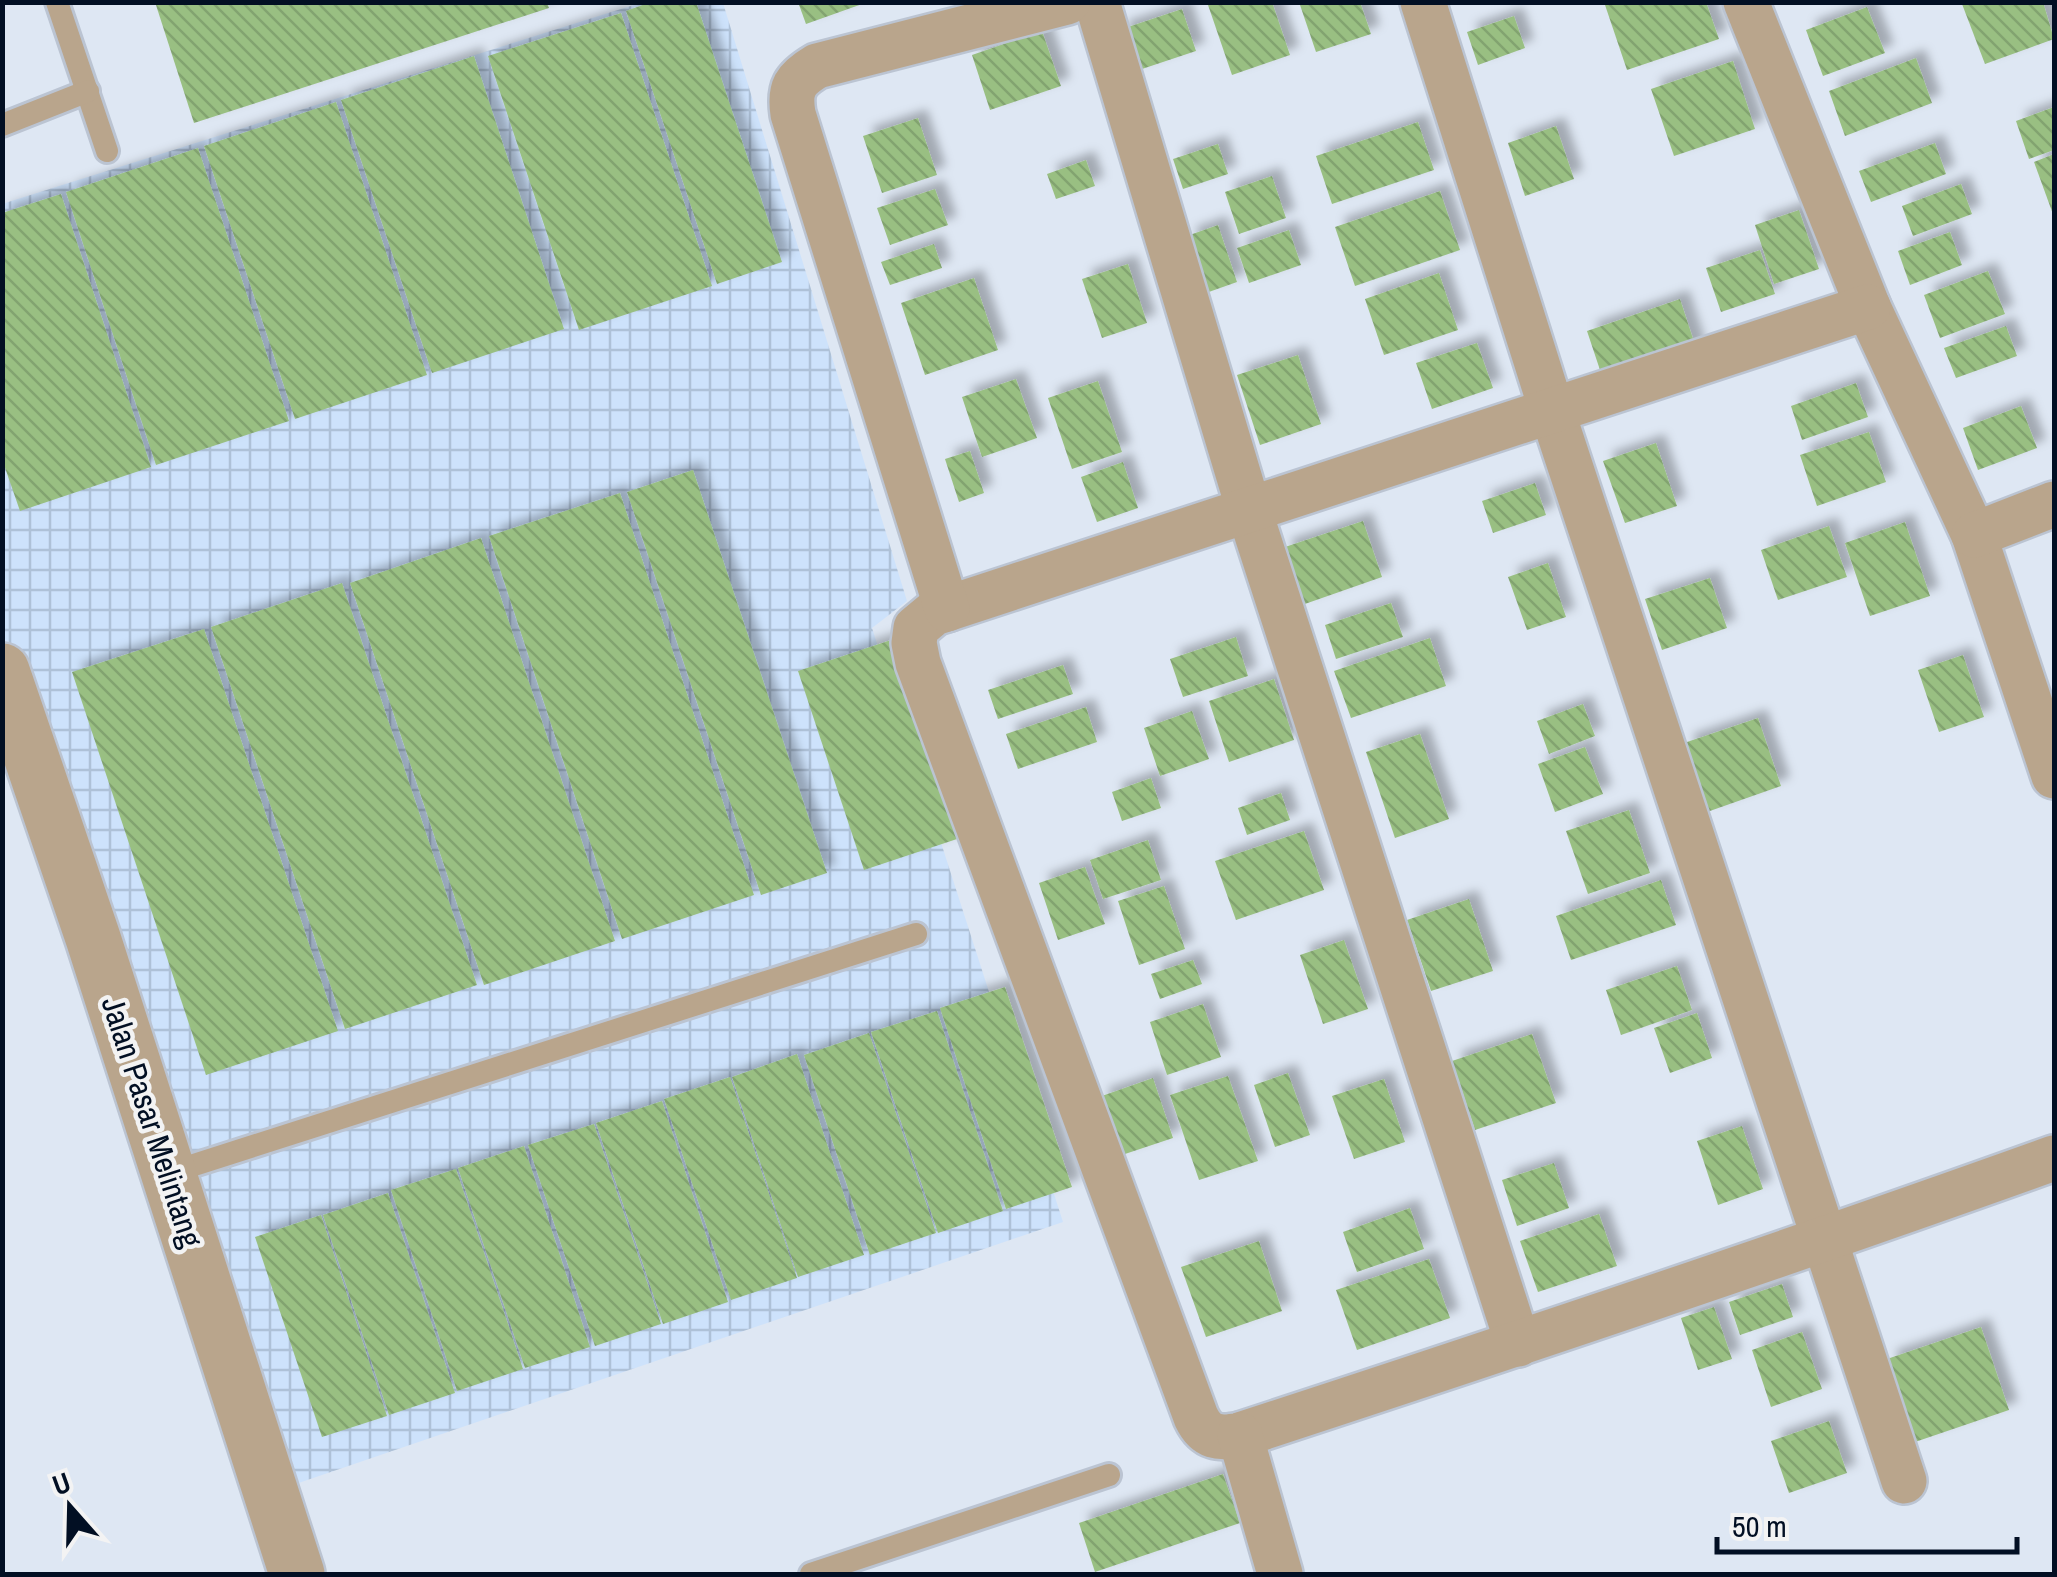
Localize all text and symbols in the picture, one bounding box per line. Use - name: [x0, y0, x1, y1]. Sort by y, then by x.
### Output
- street label: Jalan Pasar Melintang: [92, 991, 213, 1253]
- north arrow: [20, 1457, 120, 1557]
- text: U: [47, 1463, 76, 1504]
- scale bar: [1717, 1492, 2017, 1554]
- text: 50 m: [1732, 1506, 1787, 1546]

